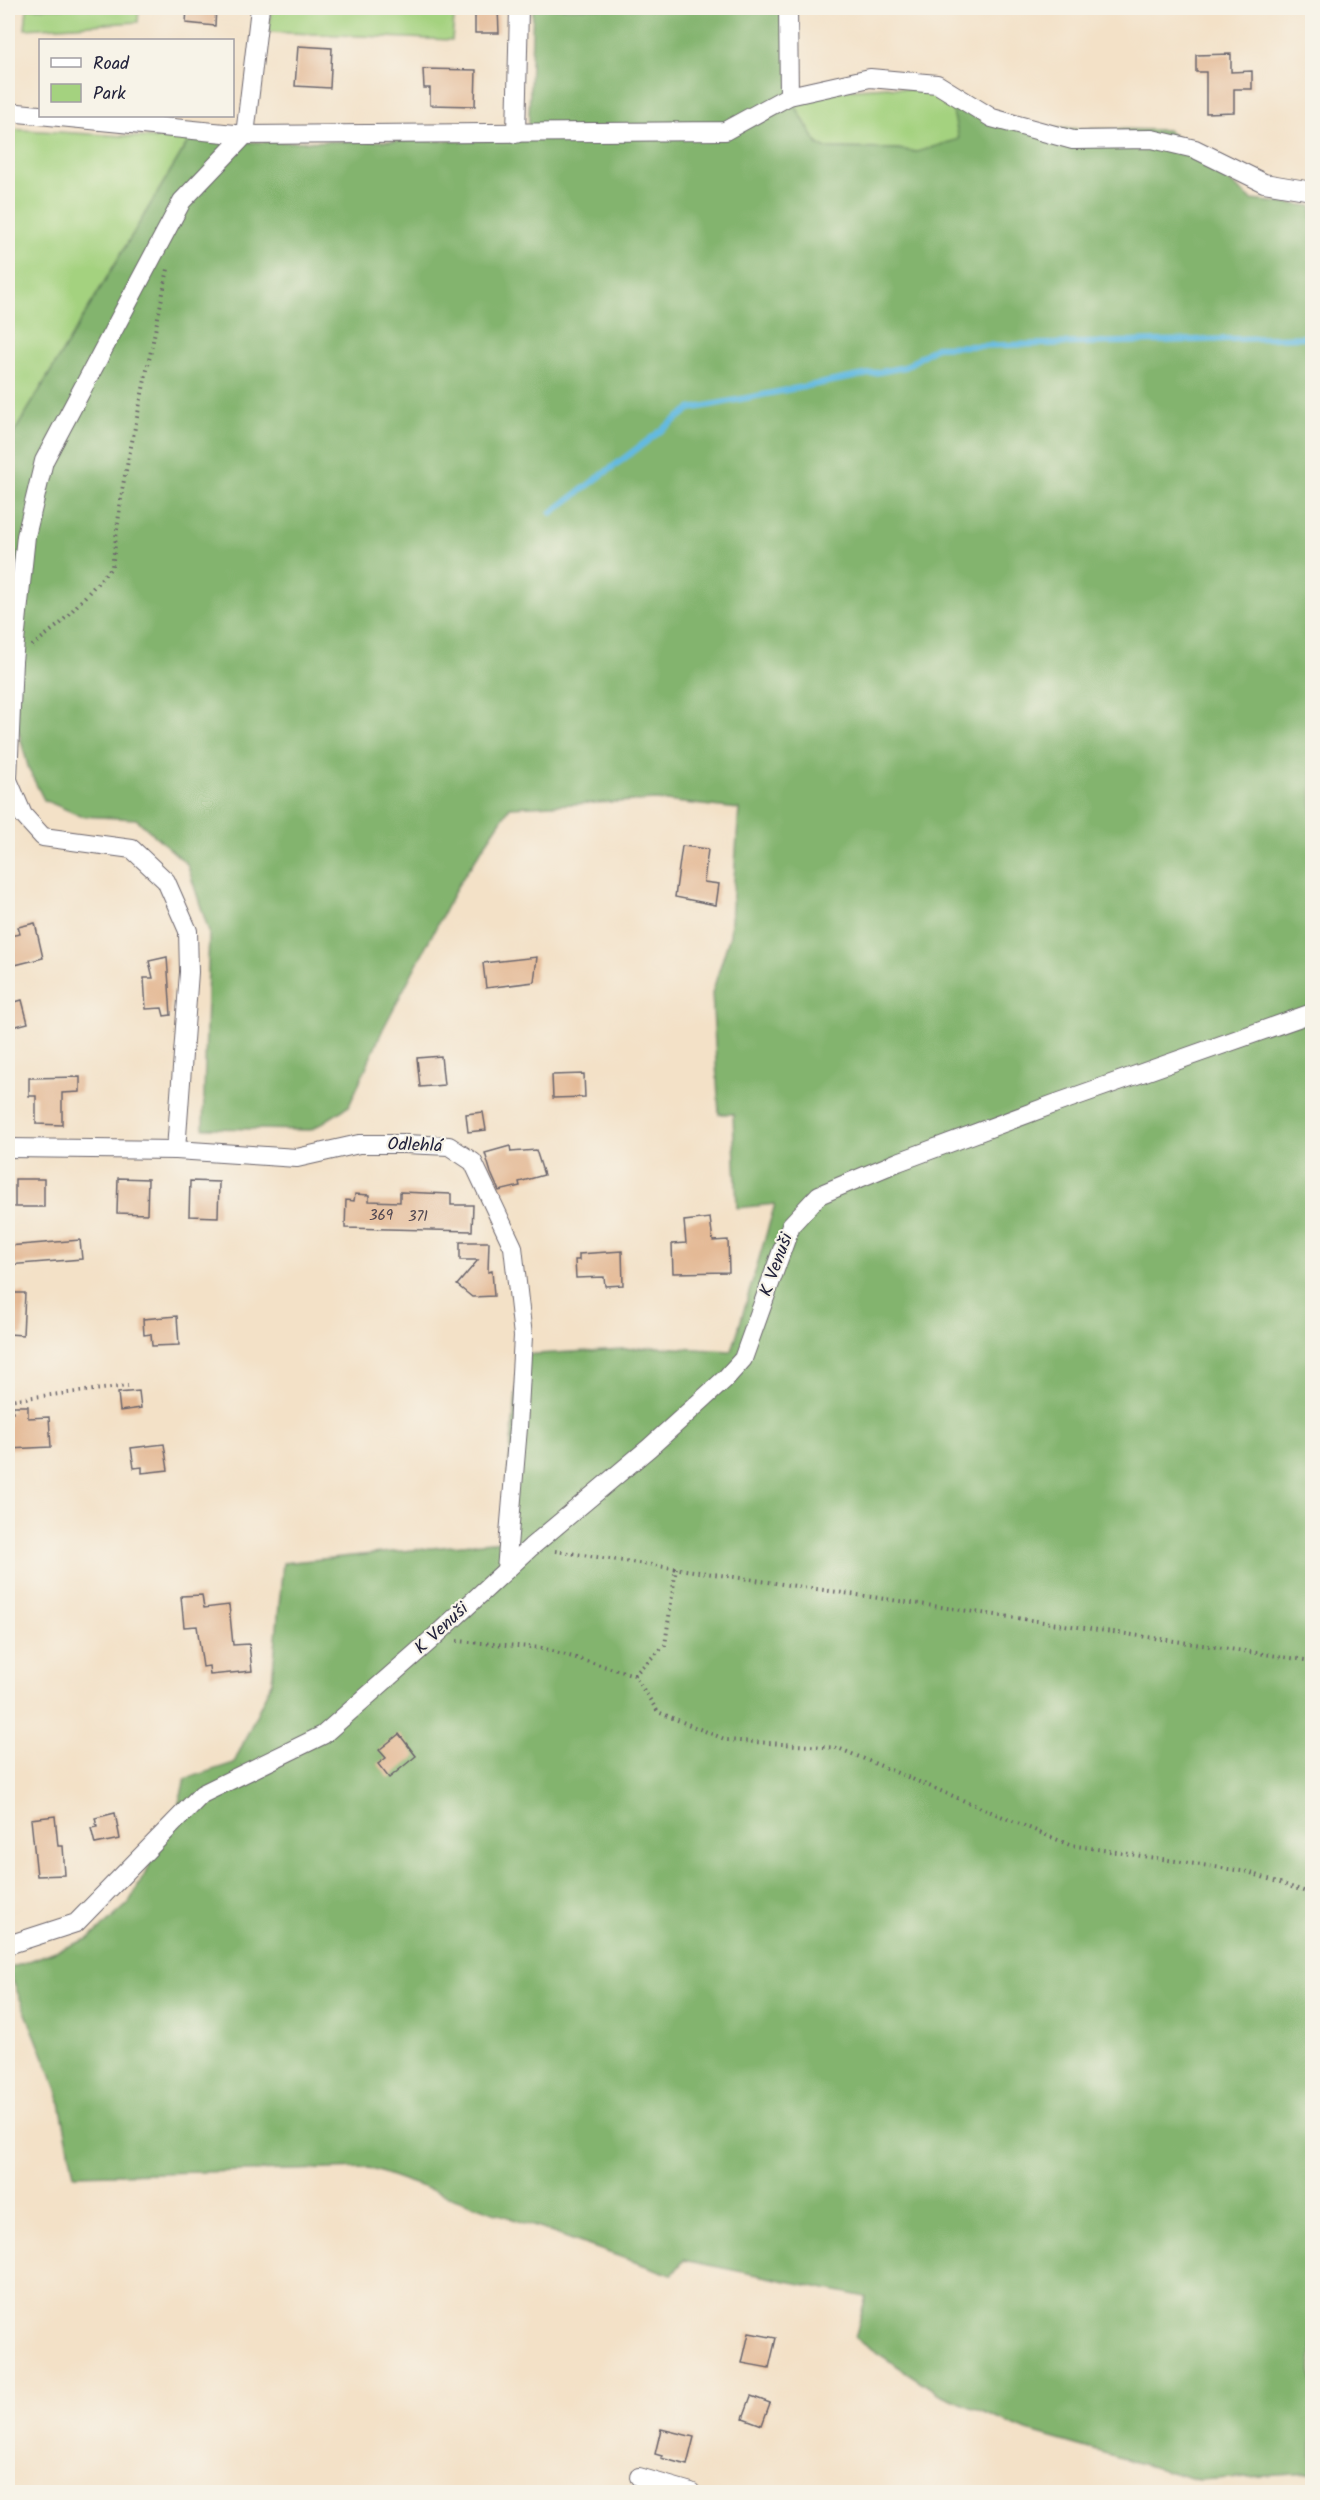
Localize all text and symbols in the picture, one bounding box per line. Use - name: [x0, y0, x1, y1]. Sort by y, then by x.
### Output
- legend: [39, 39, 234, 117]
- text: Road: [93, 50, 130, 79]
- text: Park: [93, 80, 126, 109]
- street label: Odlehlá: [387, 1131, 445, 1162]
- house number: 369: [369, 1204, 394, 1228]
- house number: 371: [408, 1205, 428, 1229]
- street label: K Venuši: [752, 1228, 802, 1301]
- street label: K Venuši: [408, 1595, 476, 1662]

